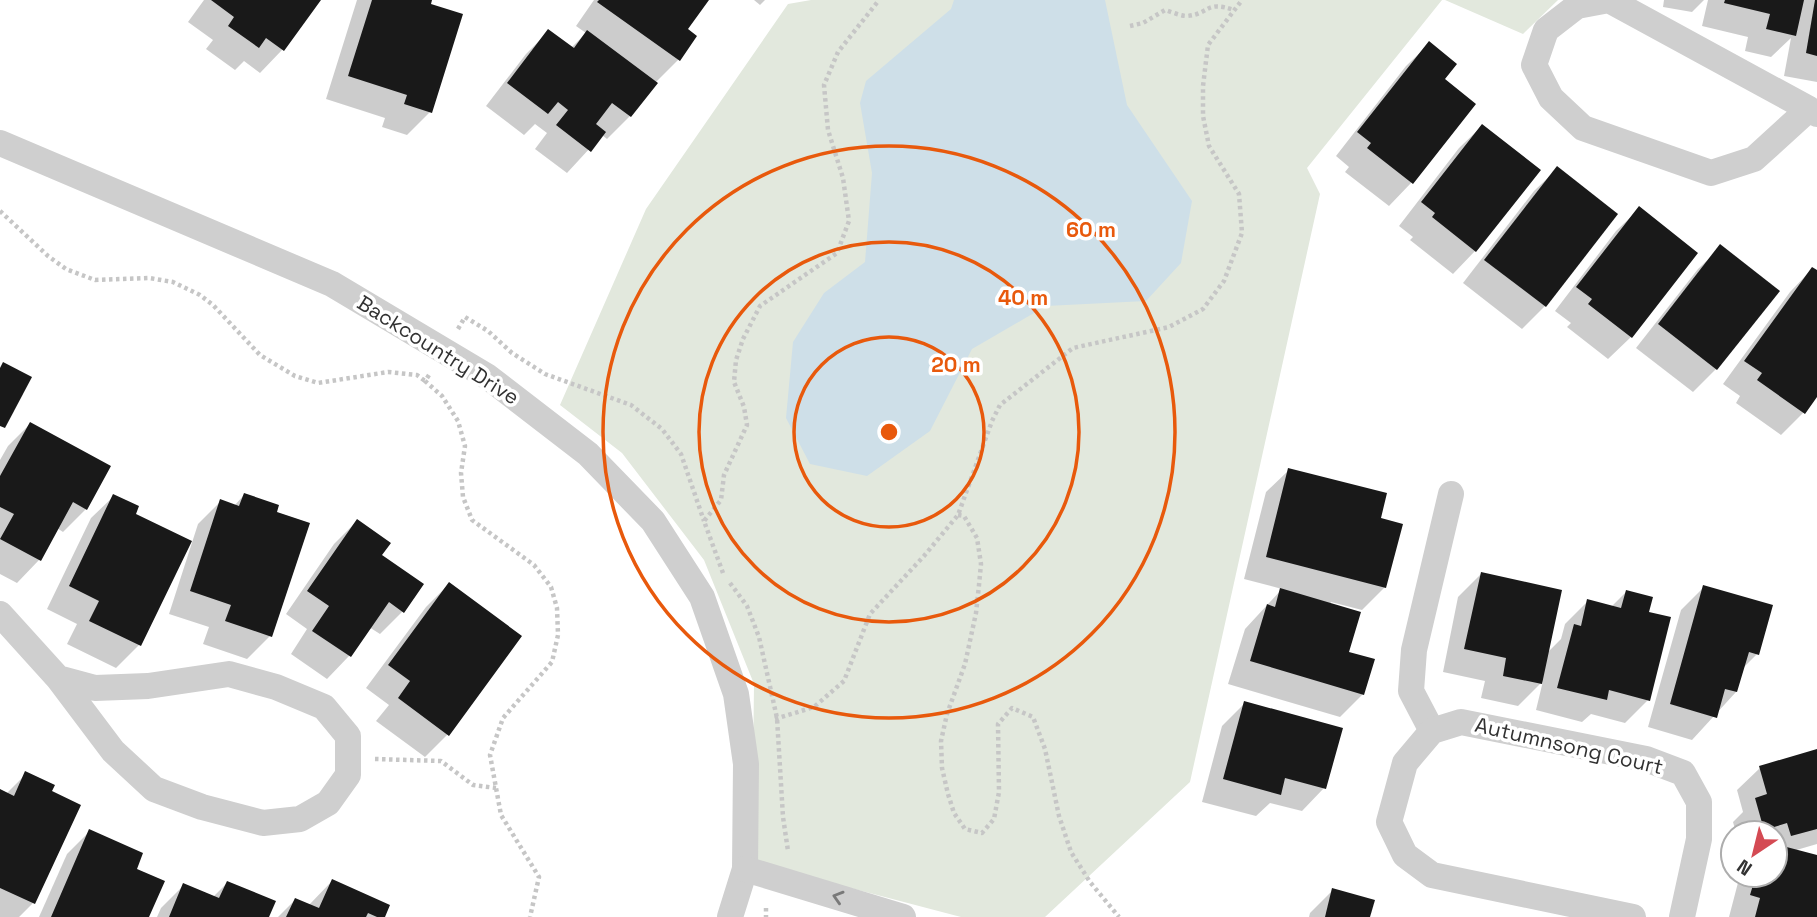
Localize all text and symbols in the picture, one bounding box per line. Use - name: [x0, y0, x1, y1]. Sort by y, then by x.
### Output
- text: 60 m: [1066, 216, 1116, 243]
- text: 40 m: [998, 284, 1048, 311]
- street label: Backcountry Drive: [352, 289, 524, 410]
- text: 20 m: [931, 351, 981, 378]
- centre of rings: [877, 420, 901, 444]
- street label: Autumnsong Court: [1472, 711, 1666, 780]
- north arrow: [1719, 819, 1789, 889]
- text: N: [1732, 854, 1757, 881]
- one-way arrow: [832, 891, 844, 906]

